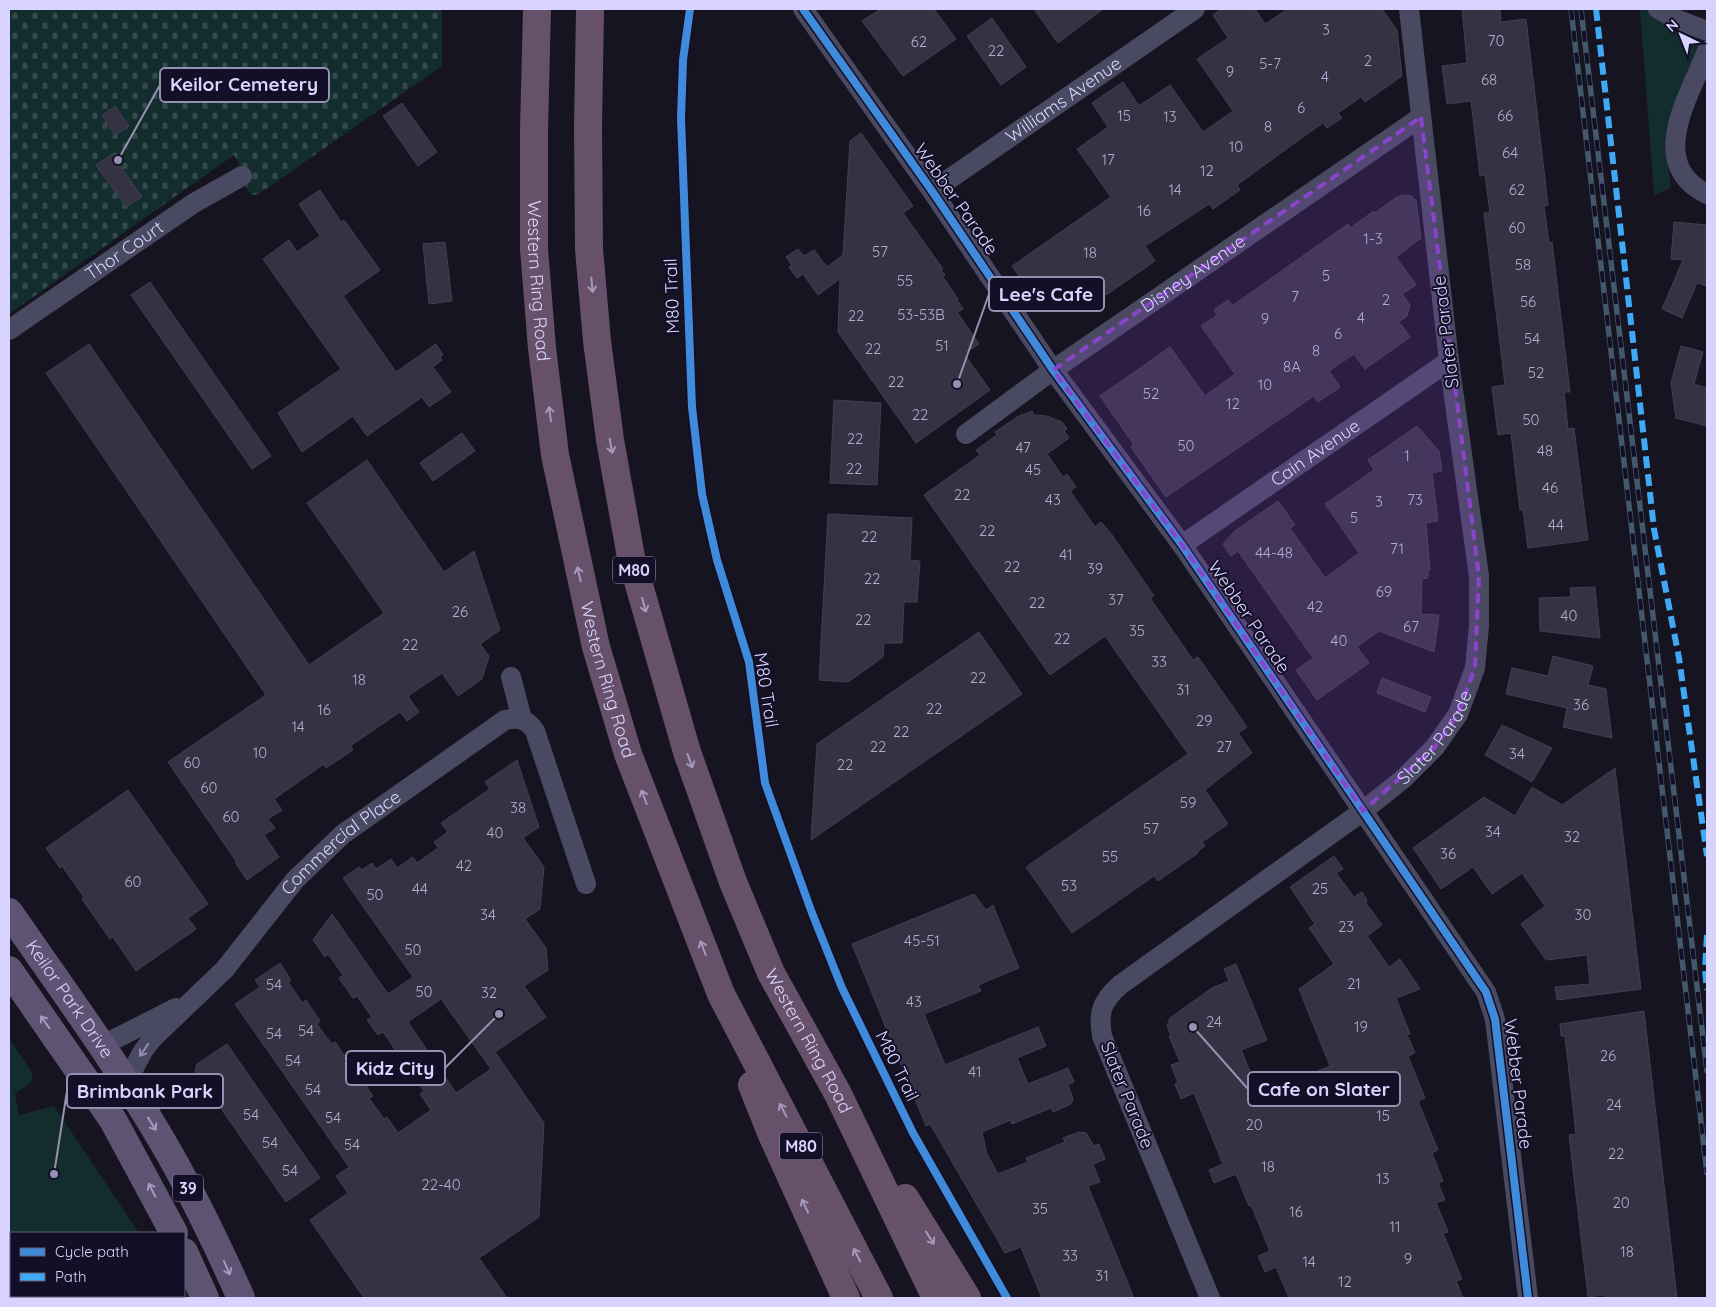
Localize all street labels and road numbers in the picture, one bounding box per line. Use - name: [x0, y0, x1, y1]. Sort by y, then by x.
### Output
- street label: Williams Avenue: [1001, 51, 1126, 148]
- street label: Webber Parade: [909, 138, 1004, 259]
- street label: Western Ring Road: [523, 200, 556, 363]
- street label: Thor Court: [81, 215, 168, 285]
- street label: Disney Avenue: [1136, 229, 1250, 317]
- street label: M80 Trail: [659, 258, 684, 334]
- street label: Slater Parade: [1427, 274, 1464, 390]
- street label: Cain Avenue: [1266, 414, 1364, 491]
- road number: M80: [613, 556, 655, 584]
- street label: Webber Parade: [1203, 556, 1296, 678]
- street label: Western Ring Road: [576, 599, 641, 761]
- street label: M80 Trail: [749, 651, 784, 729]
- street label: Slater Parade: [1392, 687, 1477, 789]
- street label: Commercial Place: [276, 785, 405, 899]
- street label: Keilor Park Drive: [21, 935, 119, 1062]
- street label: Western Ring Road: [760, 964, 857, 1117]
- street label: Webber Parade: [1499, 1017, 1538, 1151]
- street label: M80 Trail: [871, 1027, 924, 1105]
- street label: Slater Parade: [1096, 1038, 1159, 1152]
- road number: M80: [780, 1132, 822, 1160]
- road number: 39: [173, 1174, 203, 1202]

